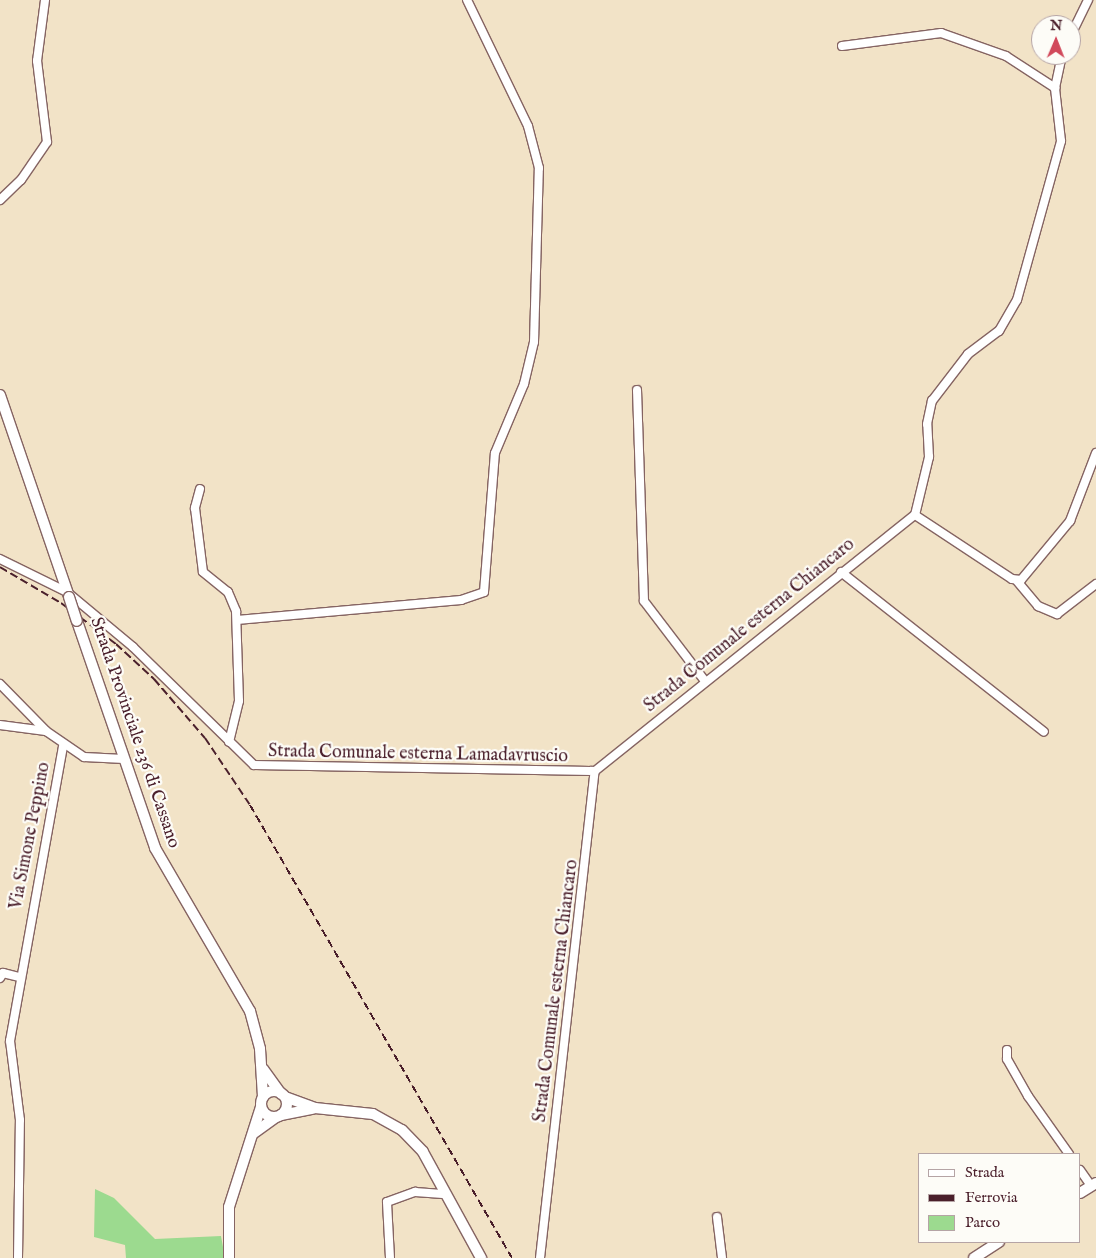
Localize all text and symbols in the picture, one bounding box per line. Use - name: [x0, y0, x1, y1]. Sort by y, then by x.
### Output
- north arrow: [1031, 15, 1081, 65]
- text: N: [1050, 17, 1062, 35]
- street label: Strada Comunale esterna Chiancaro: [640, 534, 860, 718]
- street label: Strada Provinciale 236 di Cassano: [84, 615, 184, 851]
- street label: Strada Comunale esterna Lamadavruscio: [268, 742, 568, 768]
- street label: Via Simone Peppino: [6, 761, 56, 911]
- street label: Strada Comunale esterna Chiancaro: [530, 858, 584, 1124]
- legend: [918, 1153, 1081, 1243]
- text: Strada: [965, 1163, 1004, 1182]
- text: Ferrovia: [965, 1188, 1017, 1207]
- text: Parco: [965, 1213, 1000, 1232]

